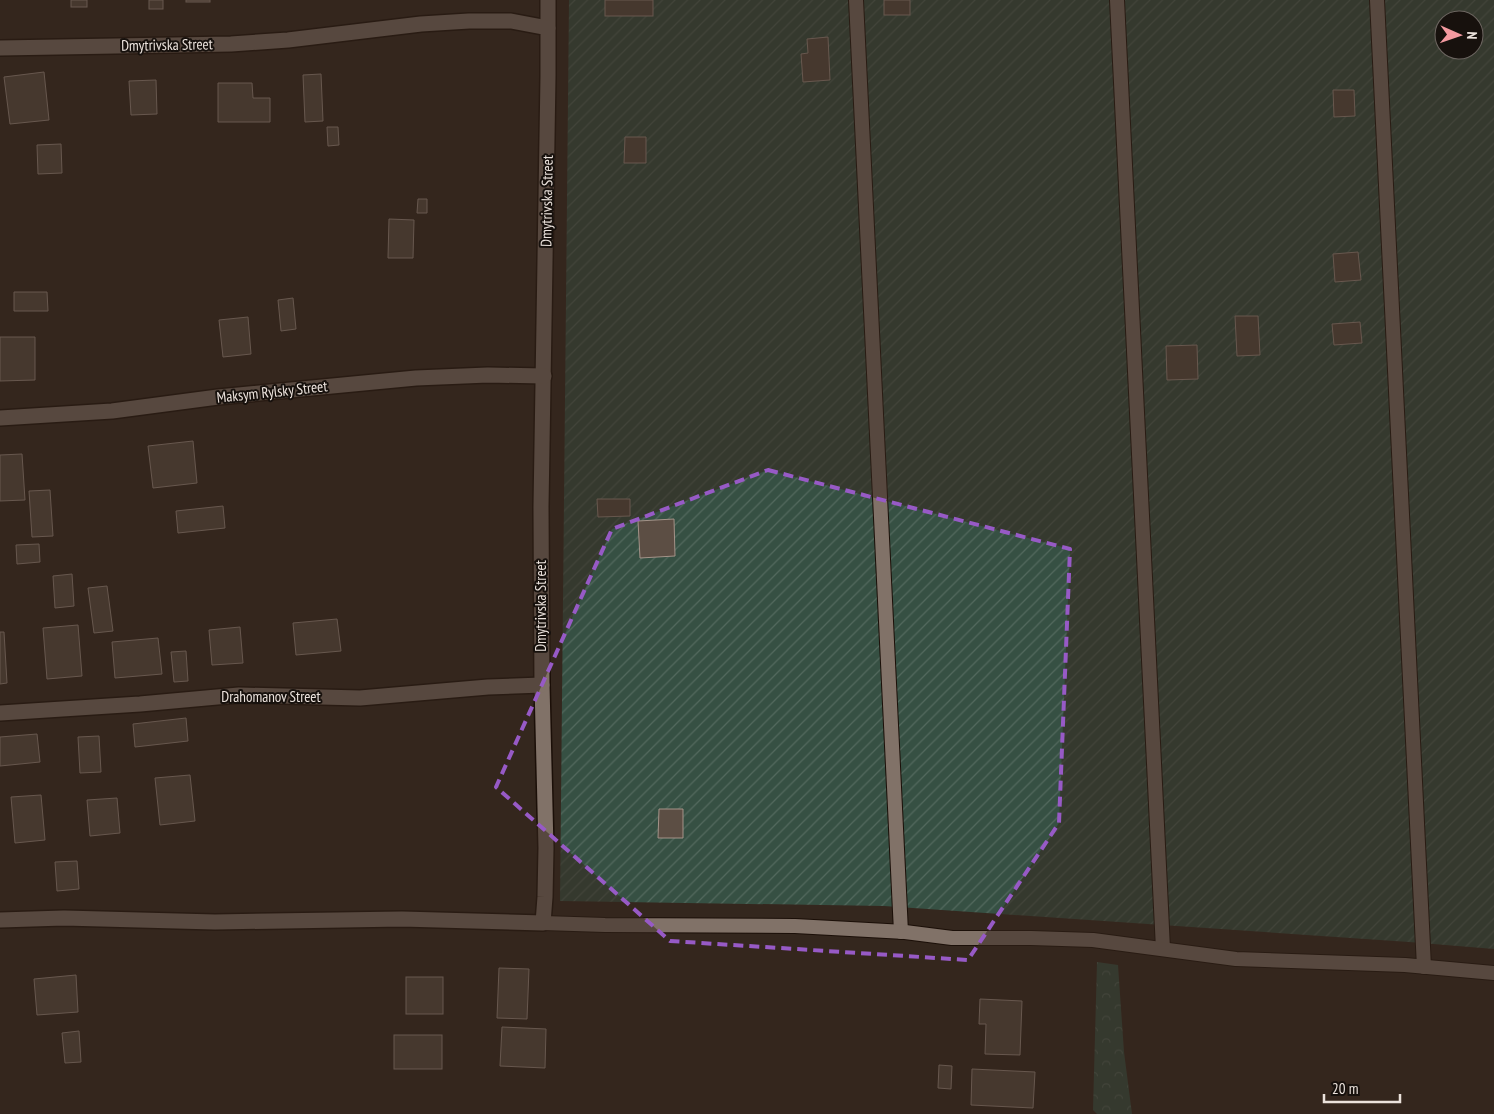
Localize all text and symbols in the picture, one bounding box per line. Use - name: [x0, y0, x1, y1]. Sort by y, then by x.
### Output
- north arrow: [1434, 10, 1484, 60]
- text: N: [1463, 31, 1481, 40]
- street label: Dmytrivska Street: [121, 34, 213, 55]
- street label: Dmytrivska Street: [536, 155, 557, 247]
- street label: Maksym Rylsky Street: [216, 376, 328, 407]
- street label: Dmytrivska Street: [531, 560, 550, 652]
- street label: Drahomanov Street: [221, 687, 321, 706]
- scale bar: [1324, 1072, 1400, 1104]
- text: 20 m: [1332, 1079, 1358, 1098]

